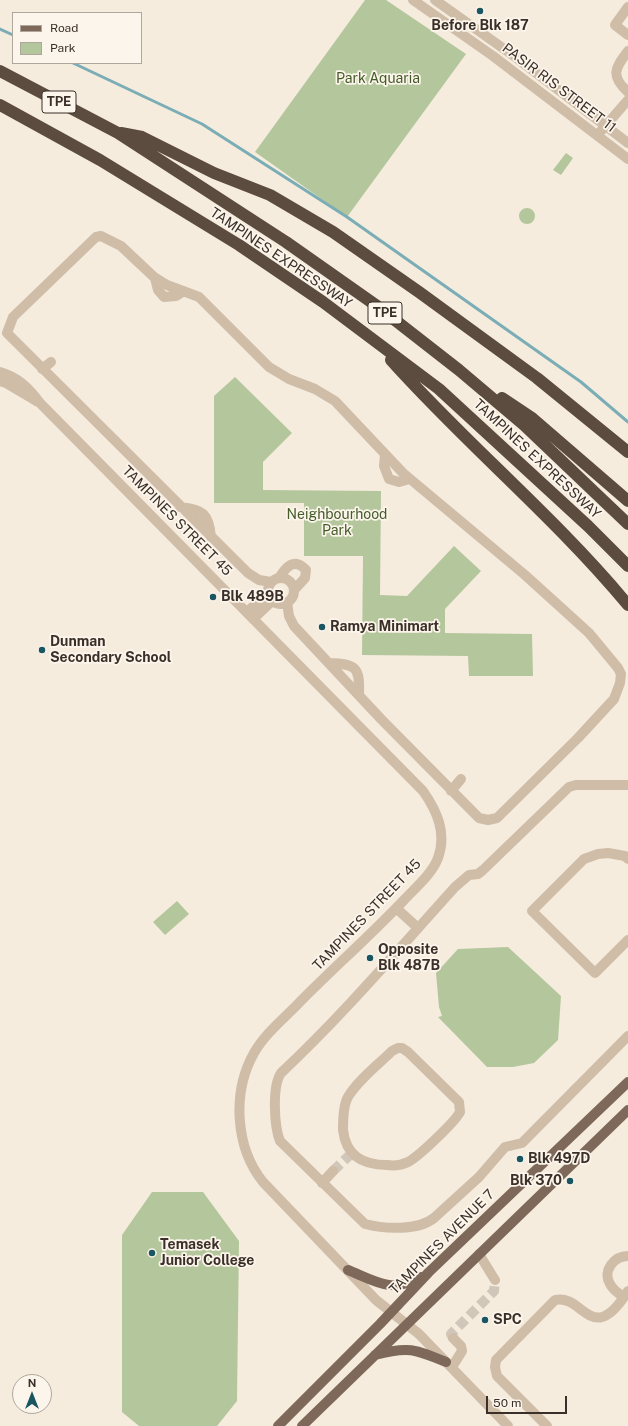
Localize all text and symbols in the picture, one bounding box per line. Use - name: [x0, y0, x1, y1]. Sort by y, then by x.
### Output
- marker: Before Blk 187: [475, 6, 485, 16]
- legend: [12, 12, 142, 64]
- place label: Before Blk 187: [431, 18, 529, 34]
- text: Road: [50, 21, 78, 35]
- street label: PASIR RIS STREET 11: [499, 40, 619, 136]
- text: Park: [50, 41, 76, 55]
- park label: Park Aquaria: [336, 71, 420, 87]
- road number: TPE: [42, 91, 76, 113]
- street label: TAMPINES EXPRESSWAY: [207, 204, 355, 312]
- road number: TPE: [368, 302, 402, 324]
- street label: TAMPINES EXPRESSWAY: [470, 396, 604, 522]
- street label: TAMPINES STREET 45: [119, 463, 235, 579]
- park label: Neighbourhood Park: [287, 507, 387, 540]
- place label: Blk 489B: [221, 589, 284, 605]
- marker: Blk 489B: [208, 592, 218, 602]
- place label: Ramya Minimart: [330, 619, 439, 635]
- marker: Ramya Minimart: [317, 622, 327, 632]
- place label: Dunman Secondary School: [50, 634, 171, 666]
- marker: Dunman Secondary School: [37, 645, 47, 655]
- street label: TAMPINES STREET 45: [309, 856, 425, 974]
- place label: Opposite Blk 487B: [378, 942, 440, 974]
- marker: Opposite Blk 487B: [365, 953, 375, 963]
- place label: Blk 497D: [528, 1151, 590, 1167]
- marker: Blk 497D: [515, 1154, 525, 1164]
- place label: Blk 370: [510, 1173, 562, 1189]
- marker: Blk 370: [565, 1176, 575, 1186]
- street label: TAMPINES AVENUE 7: [386, 1186, 498, 1298]
- place label: Temasek Junior College: [160, 1237, 254, 1270]
- marker: Temasek Junior College: [147, 1248, 157, 1258]
- place label: SPC: [493, 1312, 522, 1328]
- marker: SPC: [480, 1315, 490, 1325]
- north arrow: [12, 1374, 52, 1414]
- text: N: [28, 1377, 36, 1389]
- scale bar: [488, 1388, 569, 1414]
- text: 50 m: [493, 1396, 521, 1410]

